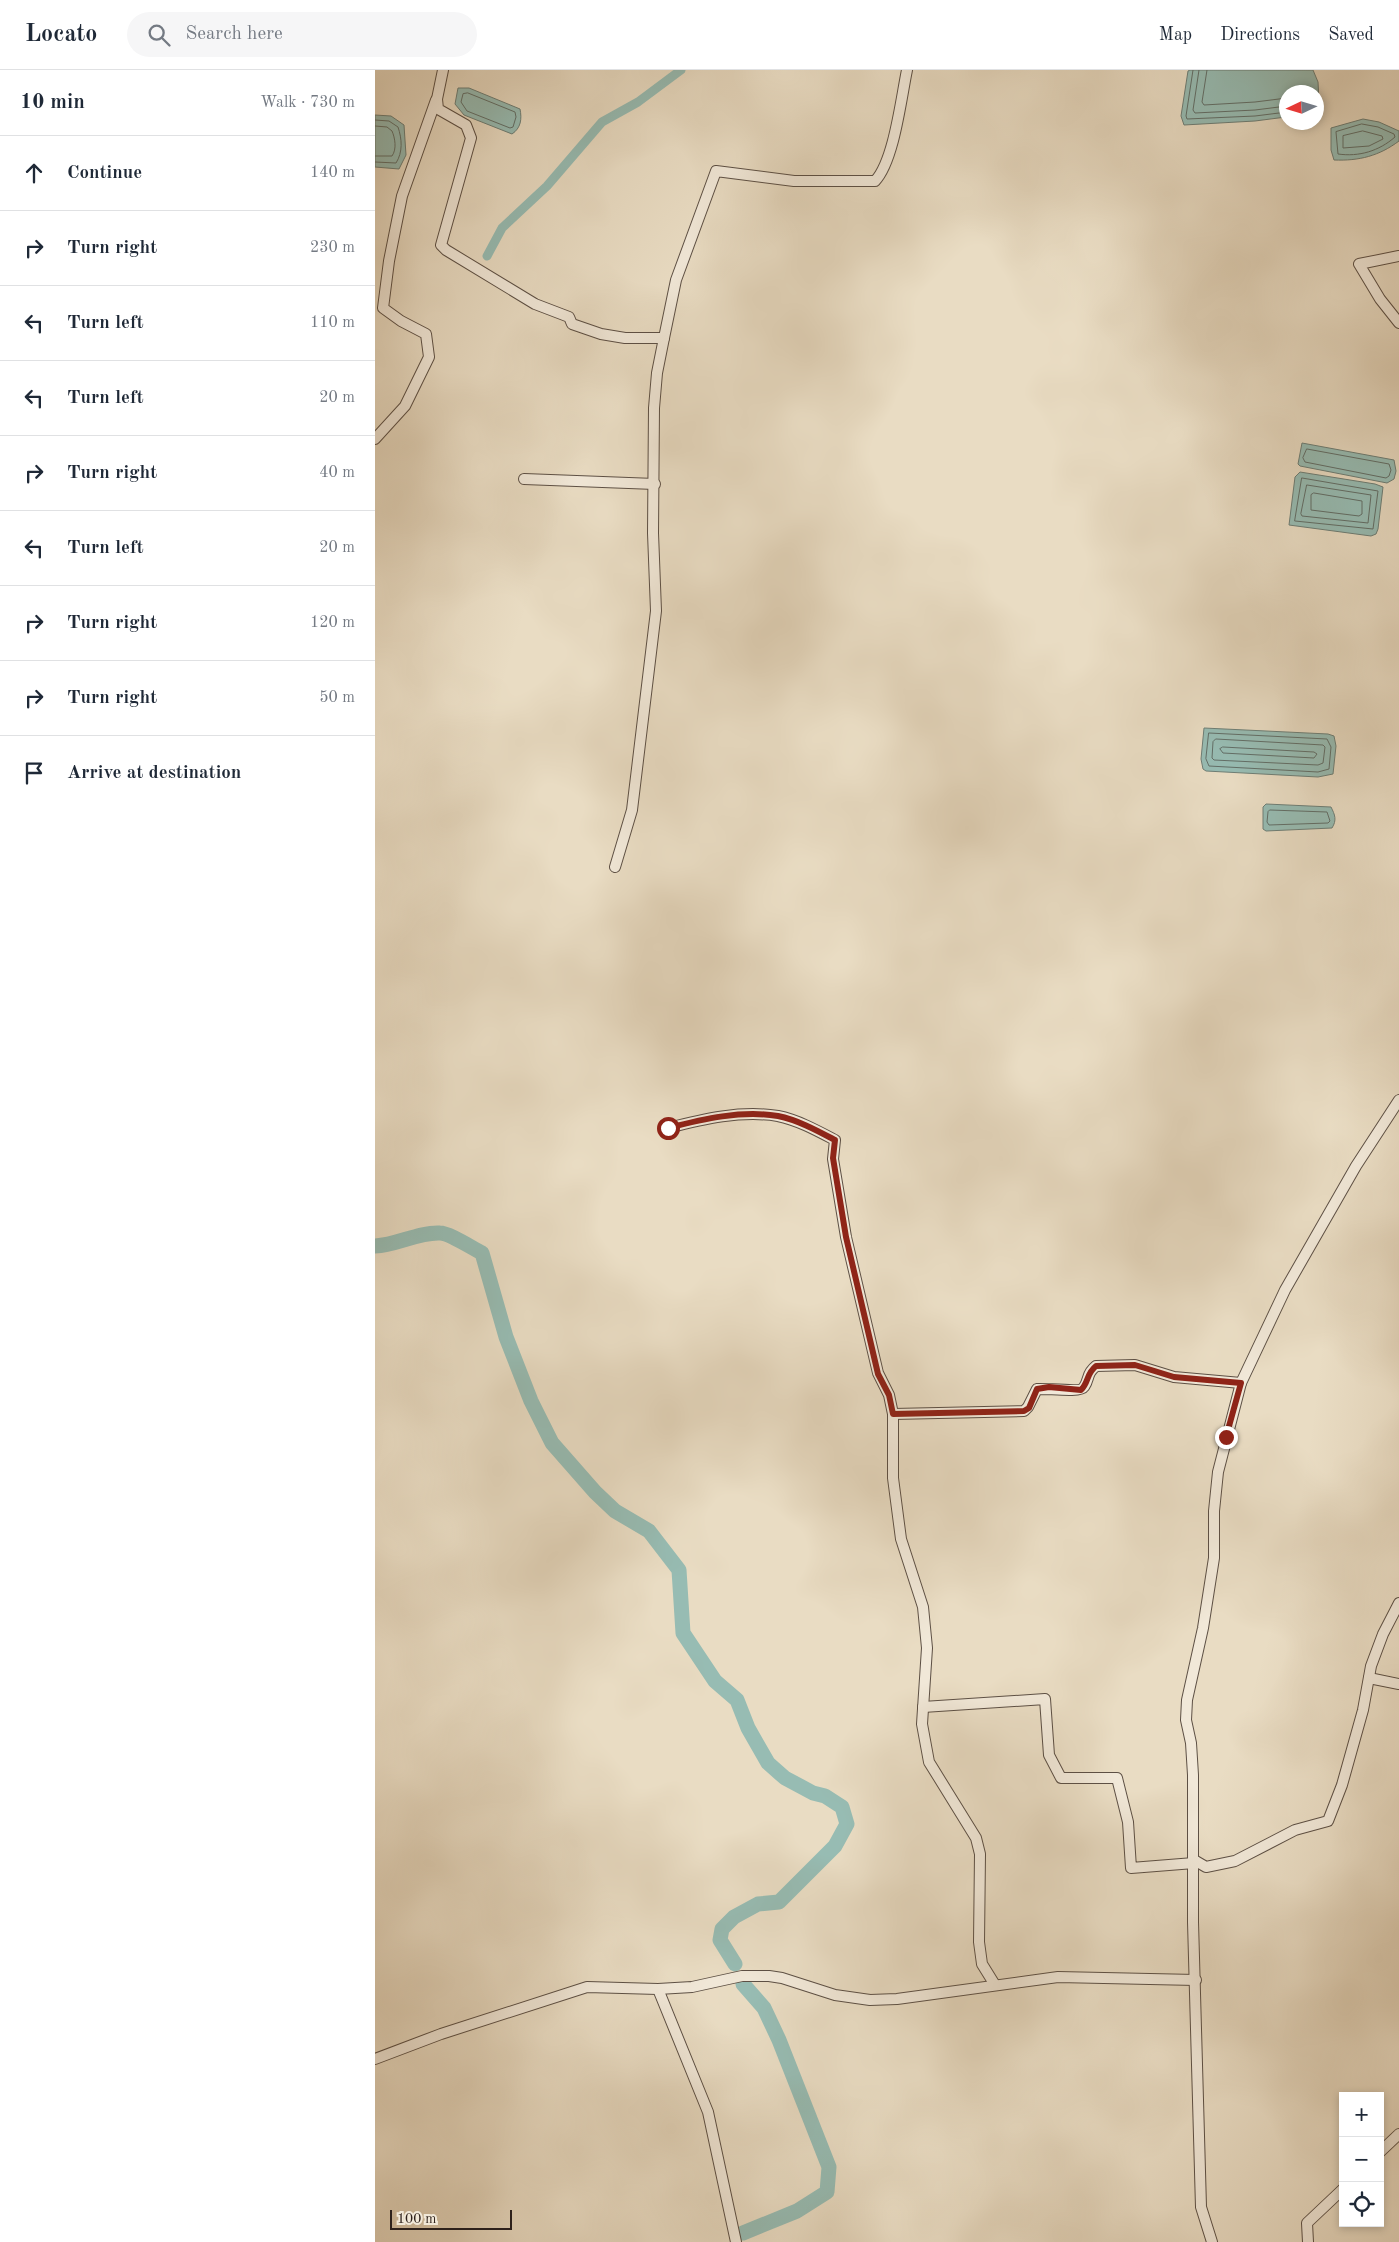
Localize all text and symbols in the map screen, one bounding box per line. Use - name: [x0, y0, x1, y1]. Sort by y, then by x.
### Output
- search box: [127, 12, 477, 57]
- icon: search: [145, 21, 173, 49]
- text: Locato: [25, 23, 97, 47]
- text: Search here: [185, 25, 283, 44]
- text: Map: [1159, 26, 1192, 44]
- text: Directions: [1220, 26, 1300, 44]
- text: Saved: [1328, 26, 1374, 44]
- north arrow: [1279, 85, 1324, 130]
- text: 10 min: [20, 92, 85, 113]
- text: Walk · 730 m: [260, 95, 355, 111]
- icon: ahead: [20, 159, 48, 187]
- text: Continue: [67, 164, 142, 183]
- text: 140 m: [310, 165, 355, 181]
- icon: right: [20, 234, 48, 262]
- text: Turn right: [67, 239, 157, 258]
- text: 230 m: [310, 240, 355, 256]
- icon: left: [20, 309, 48, 337]
- text: Turn left: [67, 314, 144, 333]
- text: 110 m: [310, 315, 355, 331]
- icon: left: [20, 384, 48, 412]
- text: Turn left: [67, 389, 144, 408]
- text: 20 m: [319, 390, 355, 406]
- icon: right: [20, 459, 48, 487]
- text: Turn right: [67, 464, 157, 483]
- text: 40 m: [319, 465, 355, 481]
- icon: left: [20, 534, 48, 562]
- text: Turn left: [67, 539, 144, 558]
- text: 20 m: [319, 540, 355, 556]
- icon: right: [20, 609, 48, 637]
- text: Turn right: [67, 614, 157, 633]
- text: 120 m: [310, 615, 355, 631]
- icon: right: [20, 684, 48, 712]
- text: Turn right: [67, 689, 157, 708]
- text: 50 m: [319, 690, 355, 706]
- icon: arrive: [20, 759, 48, 787]
- text: Arrive at destination: [67, 764, 241, 783]
- route start: [657, 1117, 680, 1140]
- route end: [1215, 1426, 1238, 1449]
- map controls: [1339, 2092, 1384, 2227]
- button: +: [1339, 2092, 1384, 2137]
- button: −: [1339, 2137, 1384, 2182]
- button: locate: [1339, 2182, 1384, 2227]
- scale bar: [390, 2207, 513, 2230]
- text: 100 m: [397, 2212, 436, 2226]

